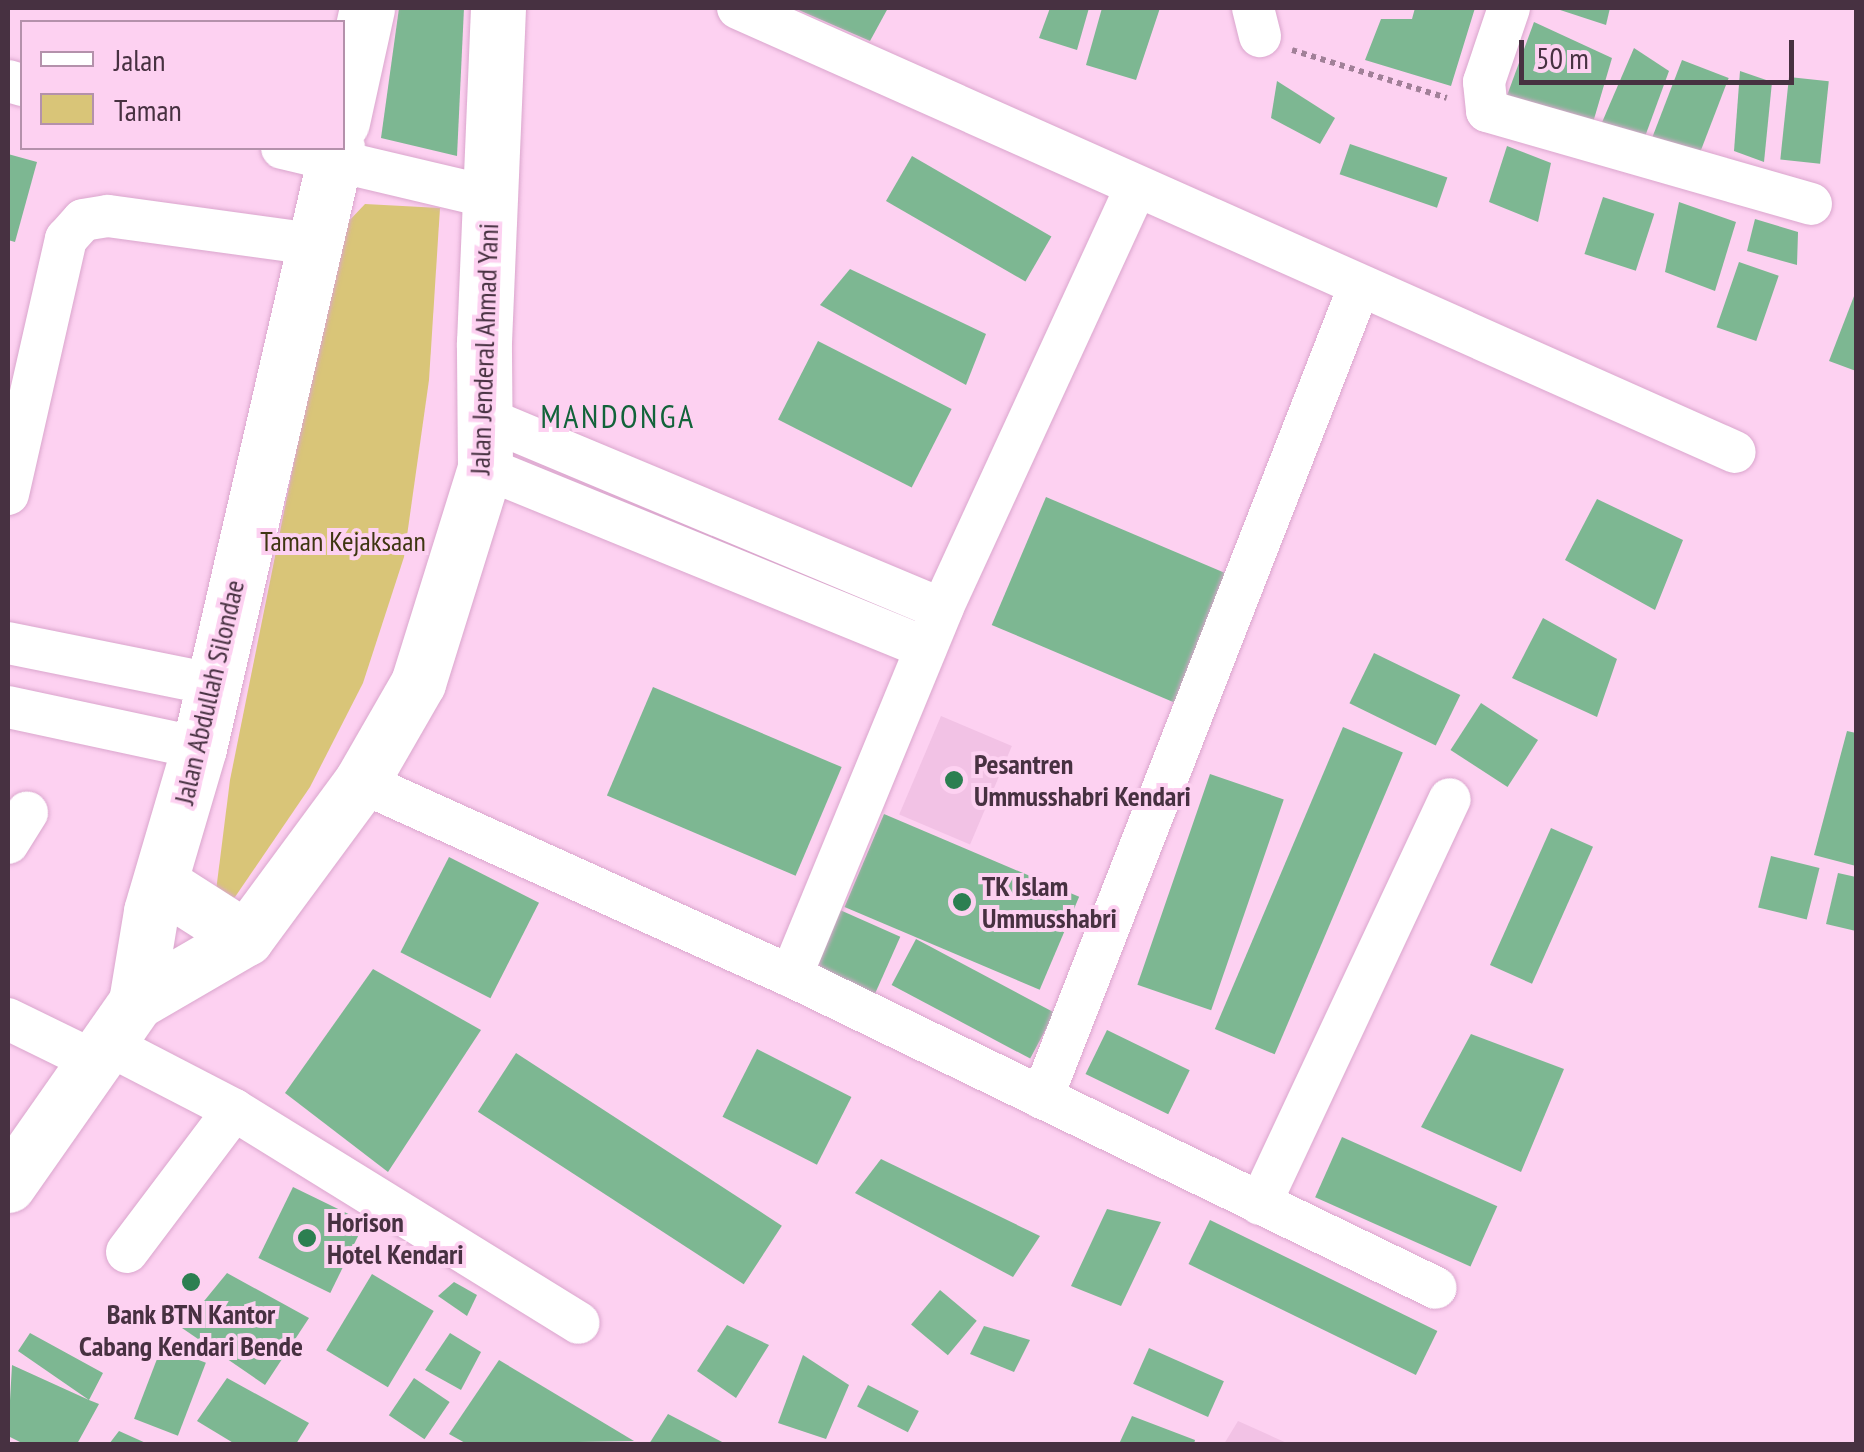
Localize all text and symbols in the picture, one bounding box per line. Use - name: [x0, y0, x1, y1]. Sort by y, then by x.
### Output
- legend: [20, 20, 345, 150]
- scale bar: [1524, 20, 1799, 82]
- text: 50 m: [1536, 38, 1589, 77]
- text: Jalan: [114, 40, 165, 79]
- text: Taman: [114, 90, 182, 129]
- street label: Jalan Jenderal Ahmad Yani: [463, 222, 505, 476]
- district label: MANDONGA: [540, 397, 696, 435]
- park label: Taman Kejaksaan: [260, 524, 426, 558]
- street label: Jalan Abdullah Silondae: [167, 576, 251, 808]
- place label: Pesantren Ummusshabri Kendari: [974, 747, 1191, 813]
- marker: Pesantren Ummusshabri Kendari: [943, 769, 965, 791]
- place label: TK Islam Ummusshabri: [982, 869, 1117, 935]
- marker: TK Islam Ummusshabri: [951, 891, 973, 913]
- place label: Horison Hotel Kendari: [327, 1205, 464, 1271]
- marker: Horison Hotel Kendari: [296, 1227, 318, 1249]
- marker: Bank BTN Kantor Cabang Kendari Bende: [180, 1271, 202, 1293]
- place label: Bank BTN Kantor Cabang Kendari Bende: [79, 1297, 303, 1363]

